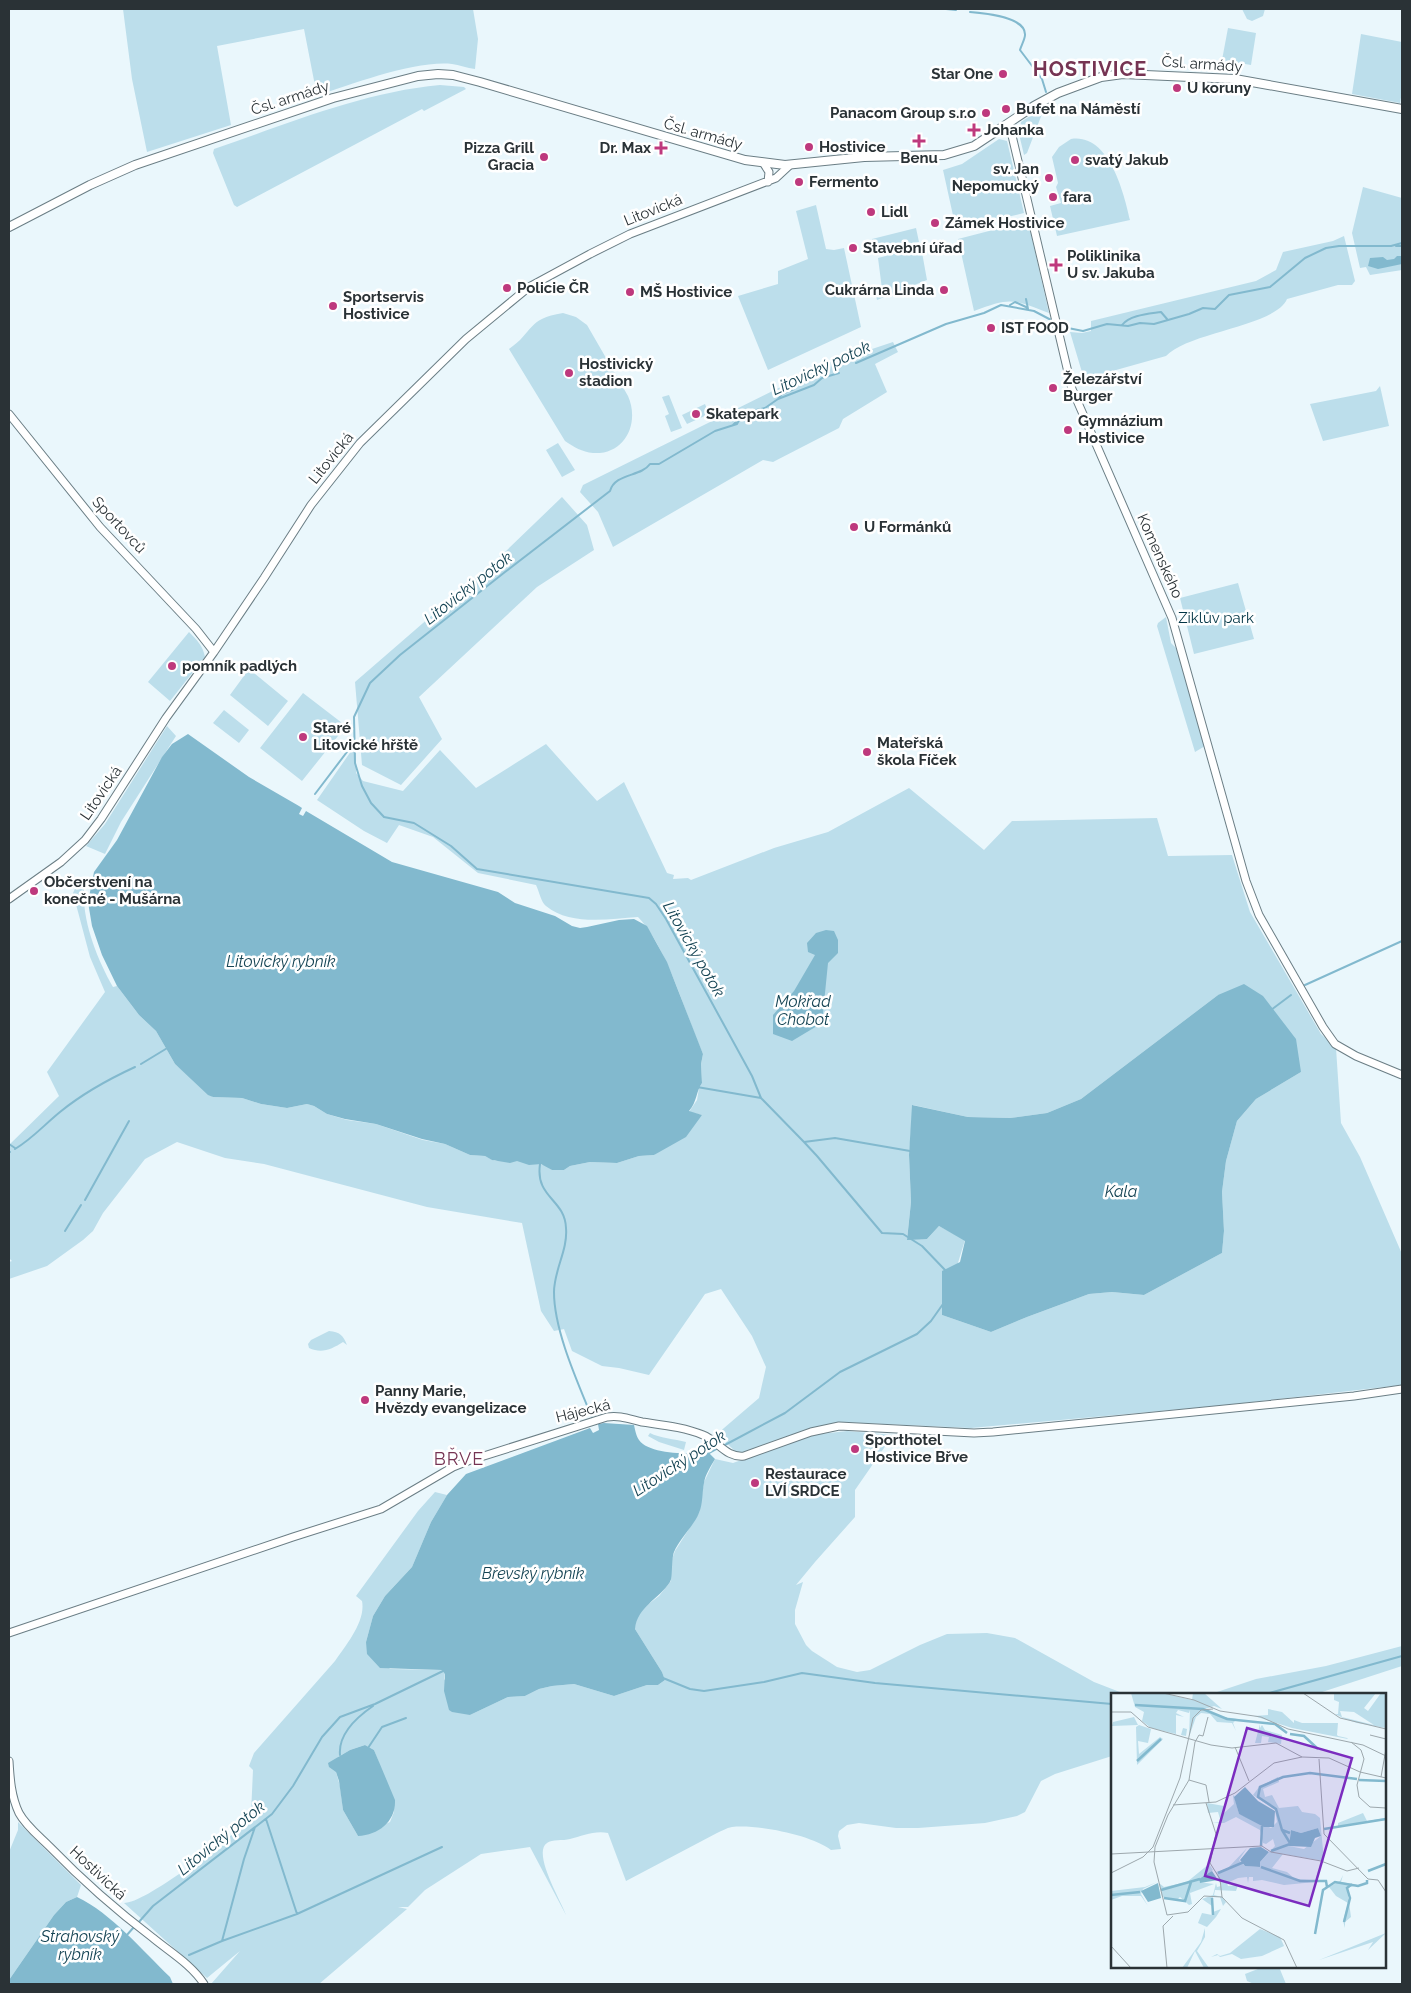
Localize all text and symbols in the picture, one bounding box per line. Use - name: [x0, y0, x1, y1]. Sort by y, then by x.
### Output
- street label: Čsl. armády: [1161, 51, 1243, 76]
- district label: HOSTIVICE: [1033, 57, 1147, 81]
- place label: Star One: [931, 65, 993, 83]
- marker: Star One: [997, 68, 1009, 80]
- street label: Čsl. armády: [248, 76, 331, 119]
- place label: U koruny: [1187, 79, 1252, 97]
- marker: U koruny: [1171, 82, 1183, 94]
- place label: Bufet na Náměstí: [1016, 100, 1140, 118]
- marker: Bufet na Náměstí: [1000, 103, 1012, 115]
- place label: Panacom Group s.r.o: [830, 104, 976, 122]
- marker: Panacom Group s.r.o: [980, 107, 992, 119]
- street label: Čsl. armády: [662, 113, 745, 154]
- place label: Johanka: [984, 121, 1044, 139]
- marker: Johanka: [968, 124, 980, 136]
- marker: Benu: [913, 135, 925, 147]
- place label: Hostivice: [819, 138, 886, 156]
- place label: Pizza Grill Gracia: [464, 139, 534, 174]
- place label: Dr. Max: [600, 139, 651, 157]
- marker: Hostivice: [803, 141, 815, 153]
- marker: Dr. Max: [655, 142, 667, 154]
- place label: Benu: [900, 149, 938, 167]
- marker: Pizza Grill Gracia: [538, 151, 550, 163]
- place label: svatý Jakub: [1085, 151, 1169, 169]
- marker: svatý Jakub: [1069, 154, 1081, 166]
- place label: sv. Jan Nepomucký: [952, 160, 1040, 195]
- marker: sv. Jan Nepomucký: [1043, 172, 1055, 184]
- place label: Fermento: [809, 173, 879, 191]
- marker: Fermento: [793, 176, 805, 188]
- place label: fara: [1063, 188, 1092, 206]
- street label: Litovická: [621, 190, 685, 230]
- marker: fara: [1047, 191, 1059, 203]
- place label: Lidl: [881, 203, 908, 221]
- marker: Lidl: [865, 206, 877, 218]
- place label: Zámek Hostivice: [945, 214, 1064, 232]
- marker: Zámek Hostivice: [929, 217, 941, 229]
- place label: Stavební úřad: [863, 239, 963, 257]
- marker: Stavební úřad: [847, 242, 859, 254]
- place label: Poliklinika U sv. Jakuba: [1067, 247, 1155, 282]
- marker: Poliklinika U sv. Jakuba: [1049, 258, 1063, 272]
- place label: Policie ČR: [517, 279, 589, 297]
- place label: Cukrárna Linda: [825, 281, 934, 299]
- marker: Policie ČR: [501, 282, 513, 294]
- place label: MŠ Hostivice: [640, 283, 732, 301]
- marker: Cukrárna Linda: [938, 284, 950, 296]
- marker: MŠ Hostivice: [624, 286, 636, 298]
- place label: Sportservis Hostivice: [343, 288, 424, 323]
- marker: Sportservis Hostivice: [327, 300, 339, 312]
- place label: IST FOOD: [1001, 319, 1069, 337]
- marker: IST FOOD: [985, 322, 997, 334]
- water label: Litovický potok: [768, 337, 874, 399]
- place label: Hostivický stadion: [579, 355, 654, 390]
- marker: Hostivický stadion: [563, 367, 575, 379]
- place label: Železářství Burger: [1063, 370, 1142, 405]
- marker: Železářství Burger: [1047, 382, 1059, 394]
- place label: Skatepark: [706, 405, 780, 423]
- marker: Skatepark: [690, 408, 702, 420]
- place label: Gymnázium Hostivice: [1078, 412, 1163, 447]
- marker: Gymnázium Hostivice: [1062, 424, 1074, 436]
- street label: Litovická: [305, 429, 357, 487]
- street label: Sportovců: [88, 493, 150, 557]
- street label: Komenského: [1133, 511, 1187, 601]
- place label: U Formánků: [864, 518, 951, 536]
- marker: U Formánků: [848, 521, 860, 533]
- water label: Litovický potok: [420, 547, 516, 628]
- park label: Ziklův park: [1178, 609, 1254, 627]
- place label: pomník padlých: [182, 657, 297, 675]
- marker: pomník padlých: [166, 660, 178, 672]
- place label: Staré Litovické hřště: [313, 719, 418, 754]
- marker: Staré Litovické hřště: [297, 731, 309, 743]
- place label: Mateřská škola Fíček: [877, 734, 957, 769]
- marker: Mateřská škola Fíček: [861, 746, 873, 758]
- street label: Litovická: [76, 763, 126, 823]
- place label: Občerstvení na konečné - Mušárna: [44, 873, 181, 908]
- marker: Občerstvení na konečné - Mušárna: [28, 885, 40, 897]
- water label: Litovický potok: [659, 898, 729, 1000]
- water label: Litovický rybník: [226, 952, 336, 971]
- water label: Mokřad Chobot: [775, 992, 831, 1029]
- water label: Kala: [1105, 1182, 1138, 1201]
- place label: Panny Marie, Hvězdy evangelizace: [375, 1382, 526, 1417]
- marker: Panny Marie, Hvězdy evangelizace: [359, 1394, 371, 1406]
- street label: Hájecká: [554, 1396, 612, 1426]
- water label: Litovický potok: [629, 1426, 729, 1500]
- place label: Sporthotel Hostivice Břve: [865, 1431, 968, 1466]
- marker: Sporthotel Hostivice Břve: [849, 1443, 861, 1455]
- district label: BŘVE: [434, 1447, 484, 1469]
- place label: Restaurace LVÍ SRDCE: [765, 1465, 846, 1500]
- marker: Restaurace LVÍ SRDCE: [749, 1477, 761, 1489]
- water label: Břevský rybník: [482, 1564, 585, 1583]
- inset map: [1111, 1693, 1386, 1968]
- water label: Litovický potok: [173, 1797, 269, 1879]
- street label: Hostivická: [66, 1842, 130, 1904]
- water label: Strahovský rybník: [40, 1927, 120, 1964]

